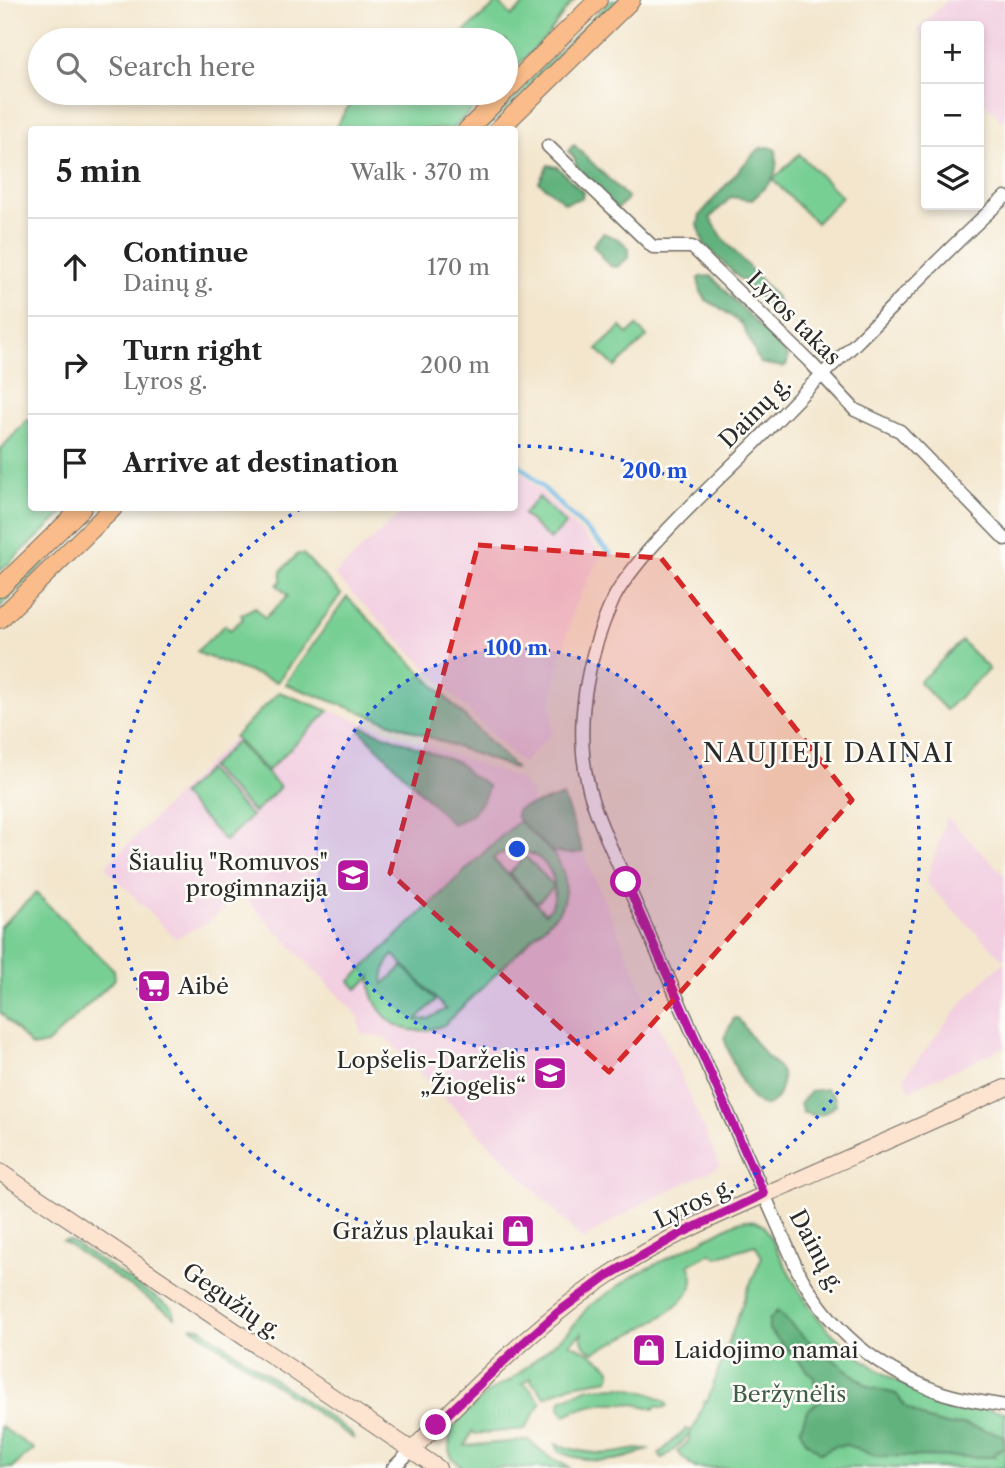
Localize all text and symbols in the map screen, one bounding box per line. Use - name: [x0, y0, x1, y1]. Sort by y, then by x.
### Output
- map controls: [921, 21, 984, 210]
- button: +: [921, 21, 984, 84]
- search box: [28, 28, 518, 105]
- icon: search: [52, 48, 90, 86]
- text: Search here: [108, 51, 255, 83]
- button: −: [921, 84, 984, 147]
- button: layers: [921, 147, 984, 210]
- text: 5 min: [56, 153, 141, 190]
- text: Walk · 370 m: [350, 158, 490, 186]
- text: Continue: [123, 237, 248, 269]
- icon: ahead: [56, 248, 94, 286]
- text: 170 m: [427, 253, 490, 281]
- street label: Lyros takas: [741, 265, 847, 371]
- text: Dainų g.: [123, 269, 213, 297]
- text: Turn right: [123, 335, 262, 367]
- icon: right: [56, 346, 94, 384]
- text: 200 m: [420, 351, 490, 379]
- text: Lyros g.: [123, 367, 207, 395]
- street label: Dainų g.: [713, 370, 797, 454]
- icon: arrive: [56, 444, 94, 482]
- text: Arrive at destination: [123, 447, 398, 479]
- text: 200 m: [622, 458, 688, 483]
- text: 100 m: [486, 635, 548, 660]
- district label: NAUJIEJI DAINAI: [703, 737, 955, 769]
- centre of rings: [505, 837, 529, 861]
- place label: Šiaulių "Romuvos" progimnazija: [129, 848, 329, 902]
- school or university icon: Šiaulių "Romuvos" progimnazija: [334, 856, 372, 894]
- route start: [610, 866, 641, 897]
- supermarket icon: Aibė: [135, 967, 173, 1005]
- place label: Aibė: [177, 972, 229, 1000]
- place label: Lopšelis-Darželis „Žiogelis“: [337, 1046, 526, 1100]
- school or university icon: Lopšelis-Darželis „Žiogelis“: [531, 1054, 569, 1092]
- street label: Lyros g.: [650, 1172, 738, 1234]
- street label: Dainų g.: [783, 1205, 851, 1297]
- shop icon: Gražus plaukai: [499, 1212, 537, 1250]
- place label: Gražus plaukai: [332, 1217, 494, 1245]
- street label: Gegužių g.: [177, 1257, 287, 1345]
- shop icon: Laidojimo namai: [630, 1331, 668, 1369]
- place label: Laidojimo namai: [674, 1336, 859, 1364]
- park label: Beržynėlis: [732, 1380, 846, 1408]
- route end: [420, 1409, 451, 1440]

